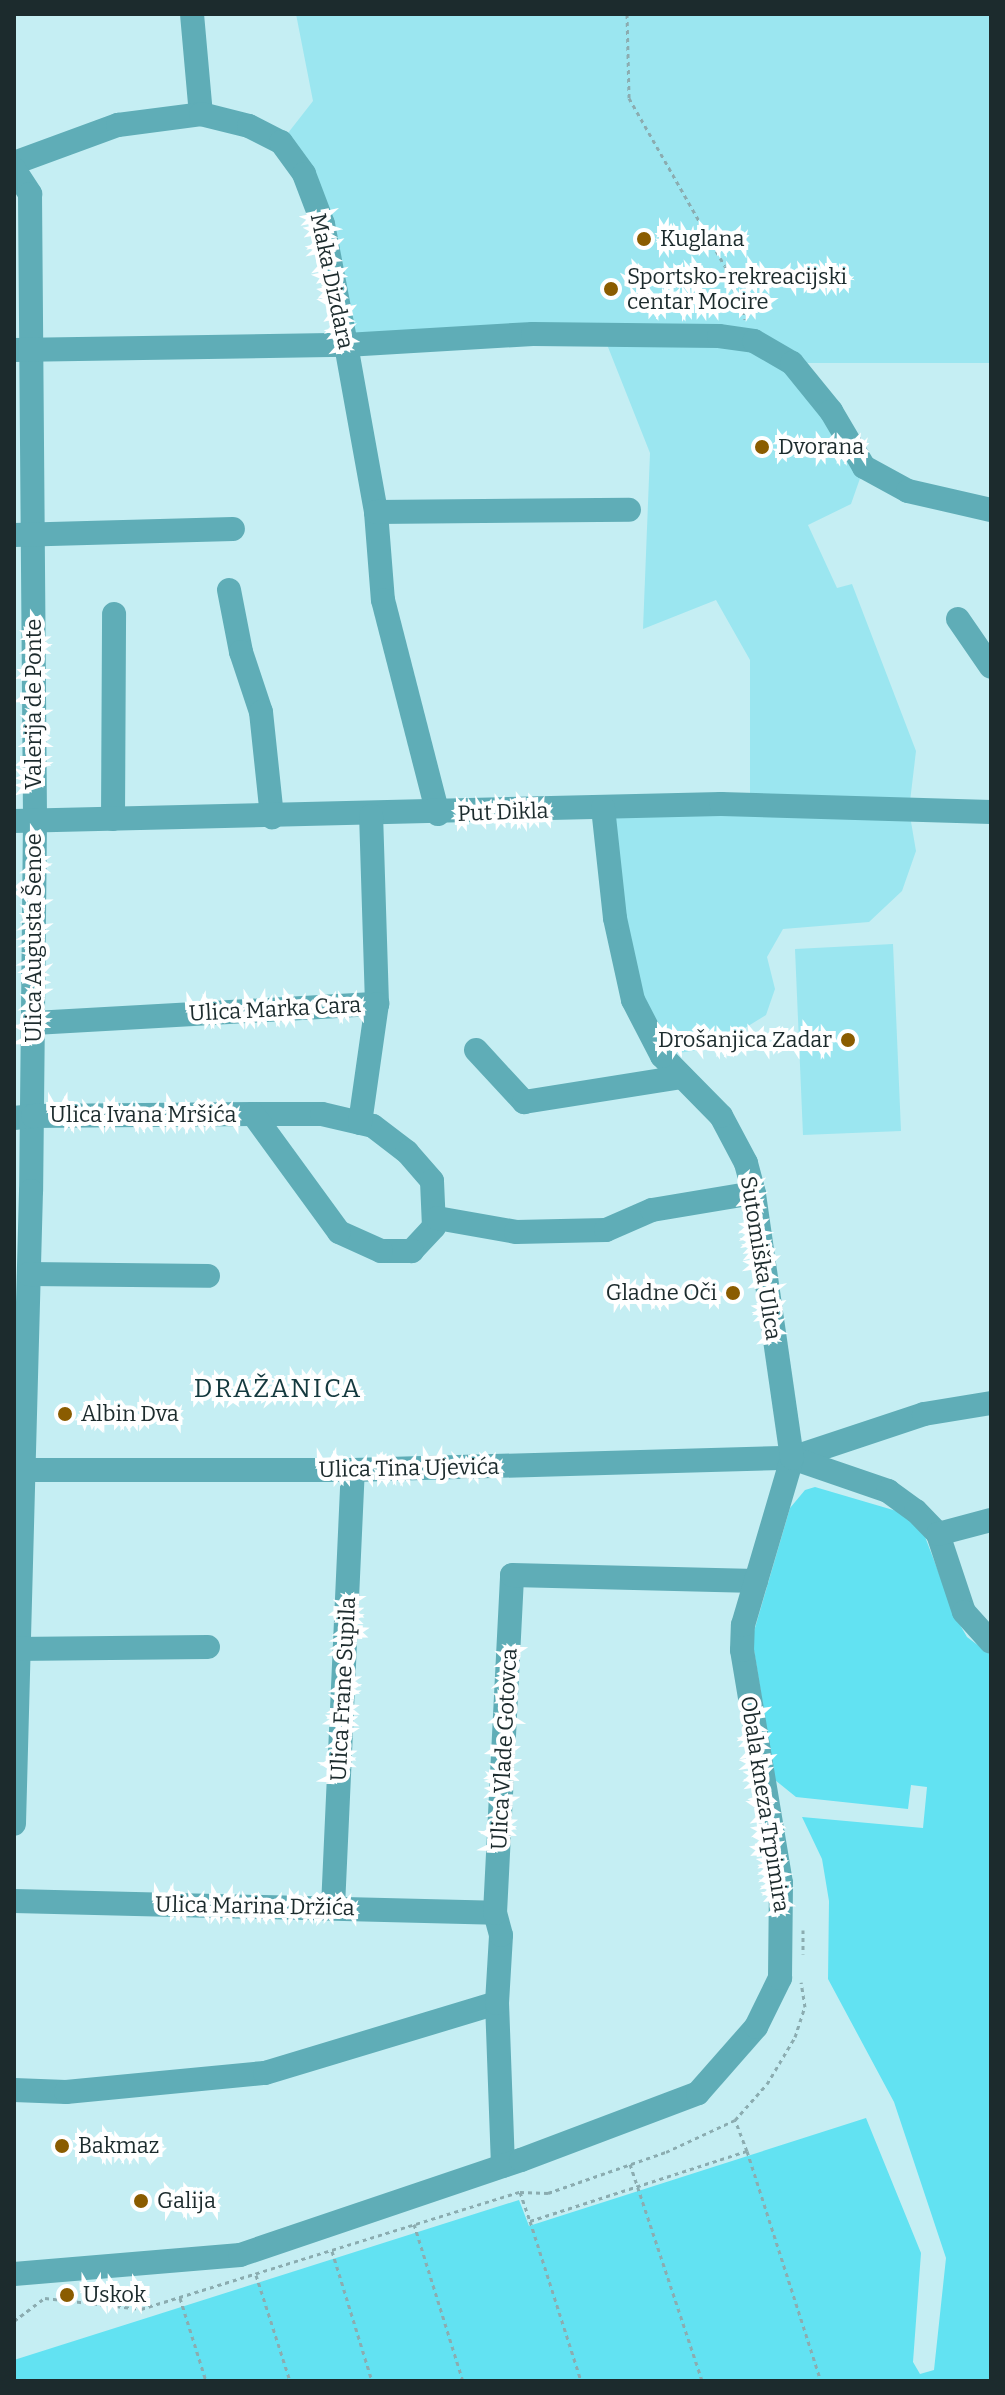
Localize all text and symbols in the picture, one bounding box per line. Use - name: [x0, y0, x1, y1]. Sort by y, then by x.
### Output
- street label: Maka Dizdara: [305, 211, 359, 351]
- place label: Kuglana: [660, 226, 745, 252]
- marker: Kuglana: [635, 230, 653, 248]
- place label: Sportsko-rekreacijski centar Mocire: [627, 263, 847, 314]
- marker: Sportsko-rekreacijski centar Mocire: [602, 280, 620, 298]
- place label: Dvorana: [778, 434, 864, 460]
- marker: Dvorana: [753, 438, 771, 456]
- street label: Valerija de Ponte: [21, 619, 47, 789]
- street label: Put Dikla: [457, 797, 549, 827]
- street label: Ulica Augusta Šenoe: [21, 833, 47, 1043]
- street label: Ulica Marka Cara: [188, 991, 362, 1027]
- place label: Drošanjica Zadar: [658, 1027, 832, 1053]
- marker: Drošanjica Zadar: [839, 1031, 857, 1049]
- street label: Ulica Ivana Mršića: [50, 1102, 236, 1128]
- street label: Sutomiška Ulica: [735, 1174, 787, 1342]
- place label: Gladne Oči: [606, 1280, 717, 1306]
- marker: Gladne Oči: [724, 1284, 742, 1302]
- district label: DRAŽANICA: [194, 1373, 362, 1405]
- place label: Albin Dva: [81, 1401, 179, 1427]
- marker: Albin Dva: [56, 1405, 74, 1423]
- street label: Ulica Tina Ujevića: [318, 1453, 500, 1483]
- street label: Ulica Frane Supila: [325, 1596, 361, 1782]
- street label: Ulica Vlade Gotovca: [486, 1647, 522, 1851]
- street label: Obala kneza Trpimira: [735, 1694, 795, 1914]
- street label: Ulica Marina Držića: [155, 1891, 355, 1921]
- place label: Bakmaz: [78, 2133, 159, 2159]
- marker: Bakmaz: [53, 2137, 71, 2155]
- place label: Galija: [157, 2188, 216, 2214]
- marker: Galija: [132, 2192, 150, 2210]
- place label: Uskok: [83, 2282, 146, 2308]
- marker: Uskok: [58, 2286, 76, 2304]

